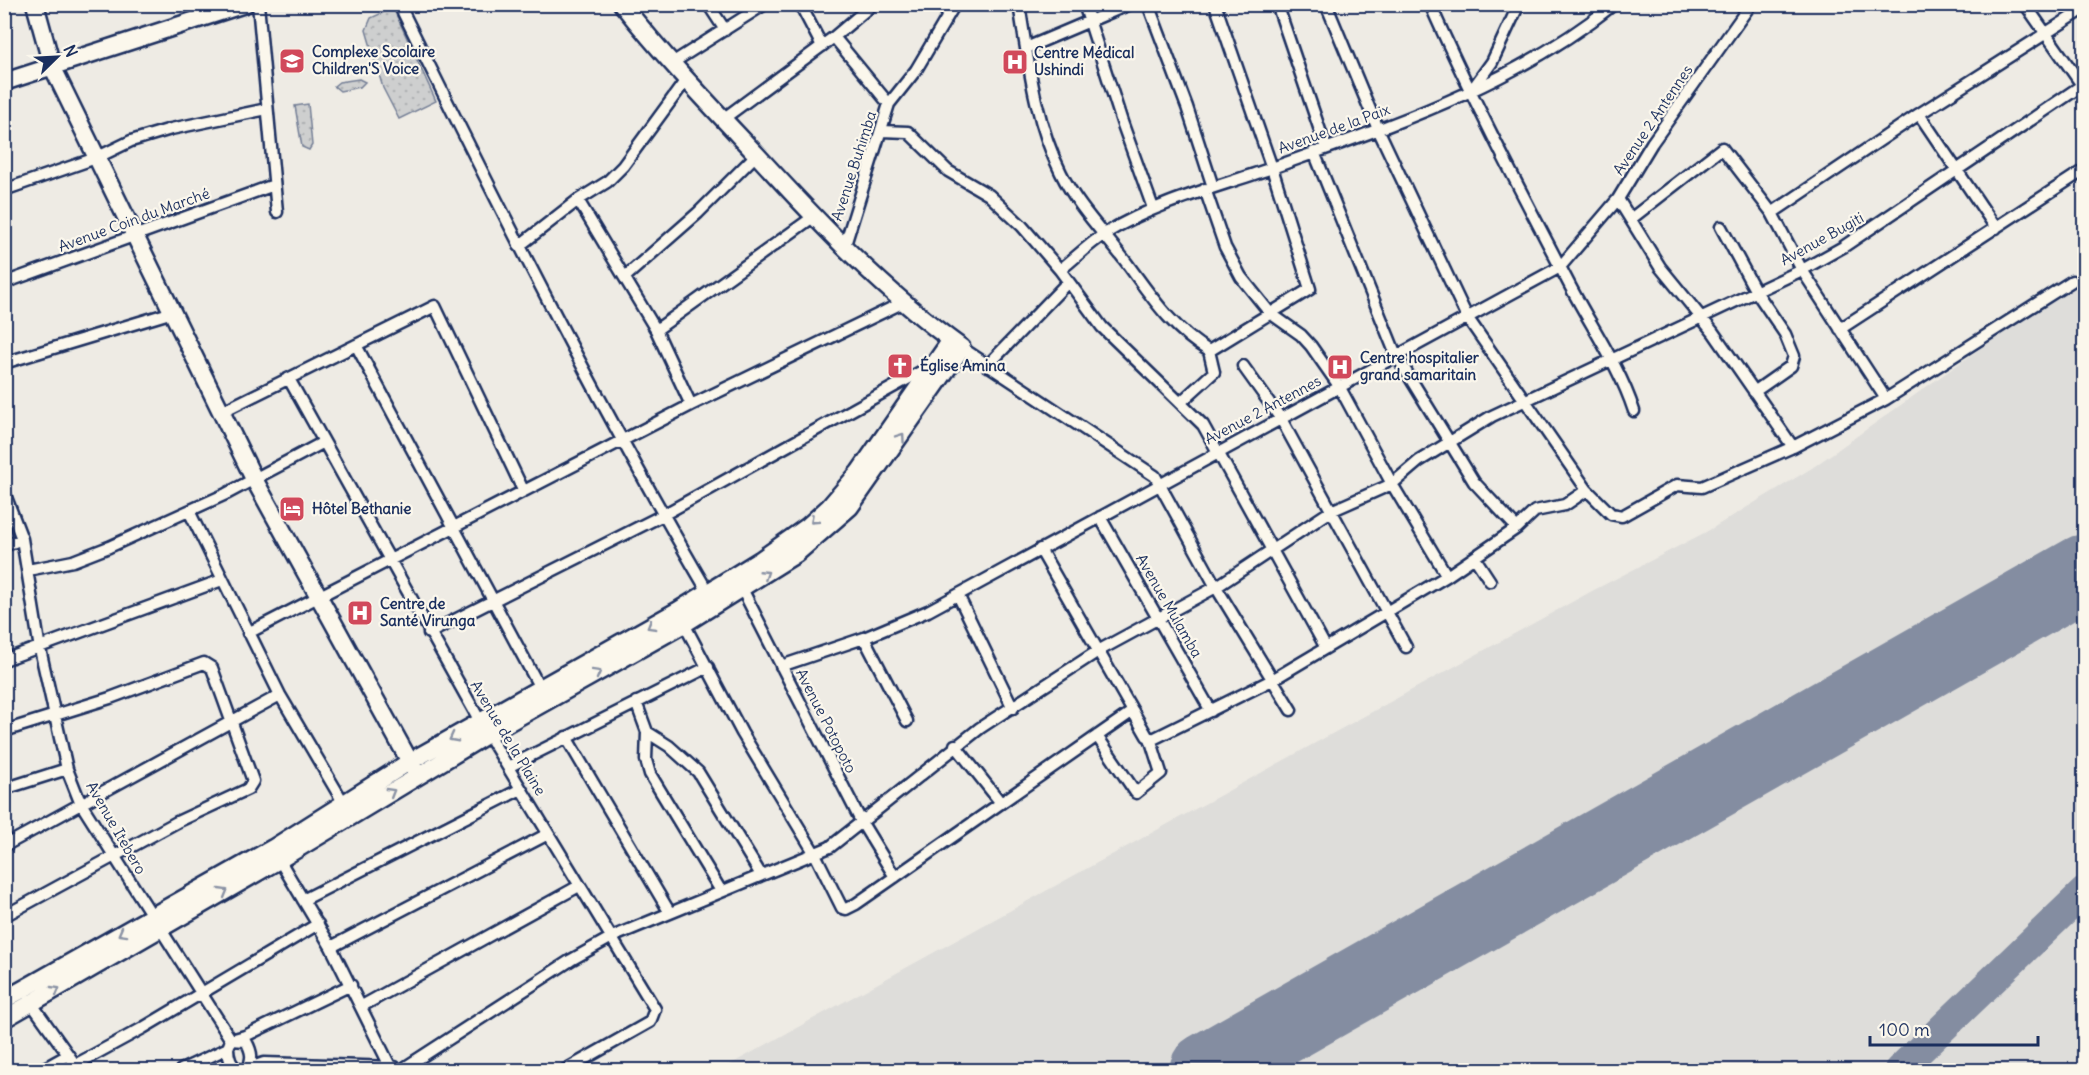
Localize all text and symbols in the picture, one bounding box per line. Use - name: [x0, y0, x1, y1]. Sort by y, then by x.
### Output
- north arrow: [27, 27, 87, 87]
- text: N: [59, 42, 82, 60]
- place label: Complexe Scolaire Children'S Voice: [312, 42, 435, 78]
- place label: Centre Médical Ushindi: [1034, 43, 1134, 79]
- school or university icon: Complexe Scolaire Children'S Voice: [277, 46, 307, 76]
- hospital icon: Centre Médical Ushindi: [1000, 47, 1030, 77]
- street label: Avenue 2 Antennes: [1609, 61, 1697, 179]
- street label: Avenue de la Paix: [1275, 99, 1393, 158]
- street label: Avenue Buhimba: [827, 108, 880, 223]
- street label: Avenue Coin du Marché: [56, 183, 212, 256]
- street label: Avenue Bugiti: [1777, 208, 1867, 269]
- place label: Centre hospitalier grand samaritain: [1360, 348, 1480, 385]
- church icon: Église Amina: [885, 351, 915, 381]
- hospital icon: Centre hospitalier grand samaritain: [1325, 352, 1355, 382]
- place label: Église Amina: [920, 355, 1006, 376]
- street label: Avenue 2 Antennes: [1201, 371, 1324, 448]
- one-way arrow: [894, 432, 905, 443]
- hotel icon: Hôtel Bethanie: [277, 494, 307, 524]
- place label: Hôtel Bethanie: [312, 499, 411, 518]
- one-way arrow: [811, 513, 821, 524]
- street label: Avenue Mulamba: [1132, 550, 1207, 661]
- one-way arrow: [759, 571, 770, 582]
- place label: Centre de Santé Virunga: [380, 594, 476, 631]
- hospital icon: Centre de Santé Virunga: [345, 598, 375, 628]
- one-way arrow: [647, 619, 657, 630]
- street label: Avenue Potopoto: [792, 665, 861, 776]
- one-way arrow: [591, 669, 602, 680]
- street label: Avenue de la Plaine: [467, 677, 550, 799]
- one-way arrow: [449, 731, 459, 742]
- street label: Avenue Itebero: [82, 778, 151, 877]
- one-way arrow: [385, 787, 395, 799]
- one-way arrow: [218, 888, 228, 900]
- one-way arrow: [118, 926, 128, 937]
- one-way arrow: [49, 986, 60, 998]
- scale bar: [1870, 1009, 2038, 1047]
- text: 100 m: [1879, 1018, 1930, 1041]

